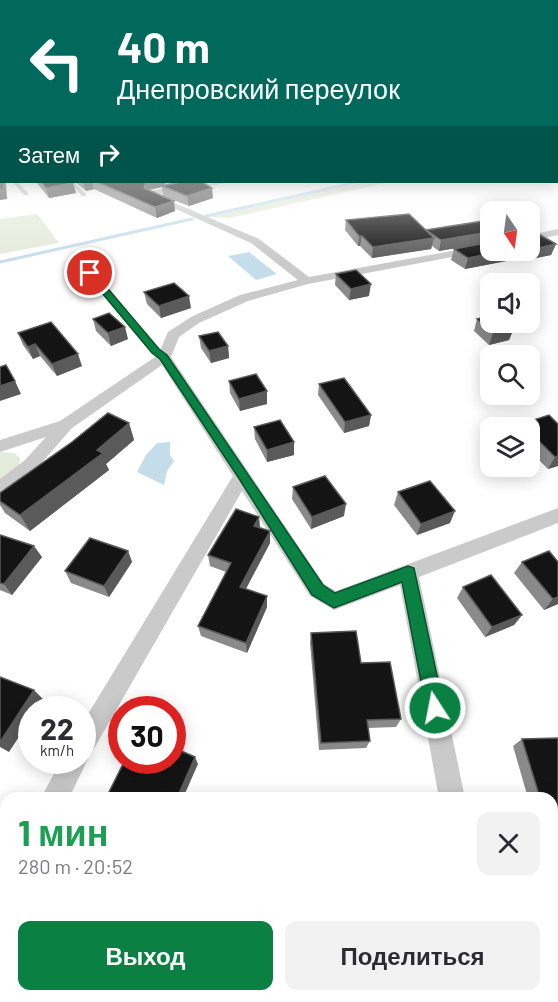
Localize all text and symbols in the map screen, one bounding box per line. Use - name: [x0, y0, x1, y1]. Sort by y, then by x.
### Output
- text: 40 m: [117, 21, 210, 71]
- icon: left: [18, 24, 96, 102]
- text: Днепровский переулок: [117, 72, 400, 104]
- icon: right: [92, 138, 125, 171]
- text: Затем: [18, 141, 80, 167]
- north arrow: [480, 201, 540, 261]
- map controls: [480, 201, 540, 477]
- pin: [64, 247, 115, 298]
- icon: arrive: [73, 256, 106, 289]
- button: sound: [480, 273, 540, 333]
- button: search: [480, 345, 540, 405]
- button: layers: [480, 417, 540, 477]
- position arrow: [403, 676, 467, 740]
- speed limit sign: 30: [108, 696, 186, 774]
- text: 22: [40, 710, 74, 746]
- text: km/h: [40, 741, 74, 759]
- text: 1 мин: [18, 810, 108, 853]
- button: close: [477, 812, 540, 875]
- text: 280 m · 20:52: [18, 854, 133, 878]
- button: Выход: [18, 921, 273, 990]
- button: Поделиться: [285, 921, 540, 990]

